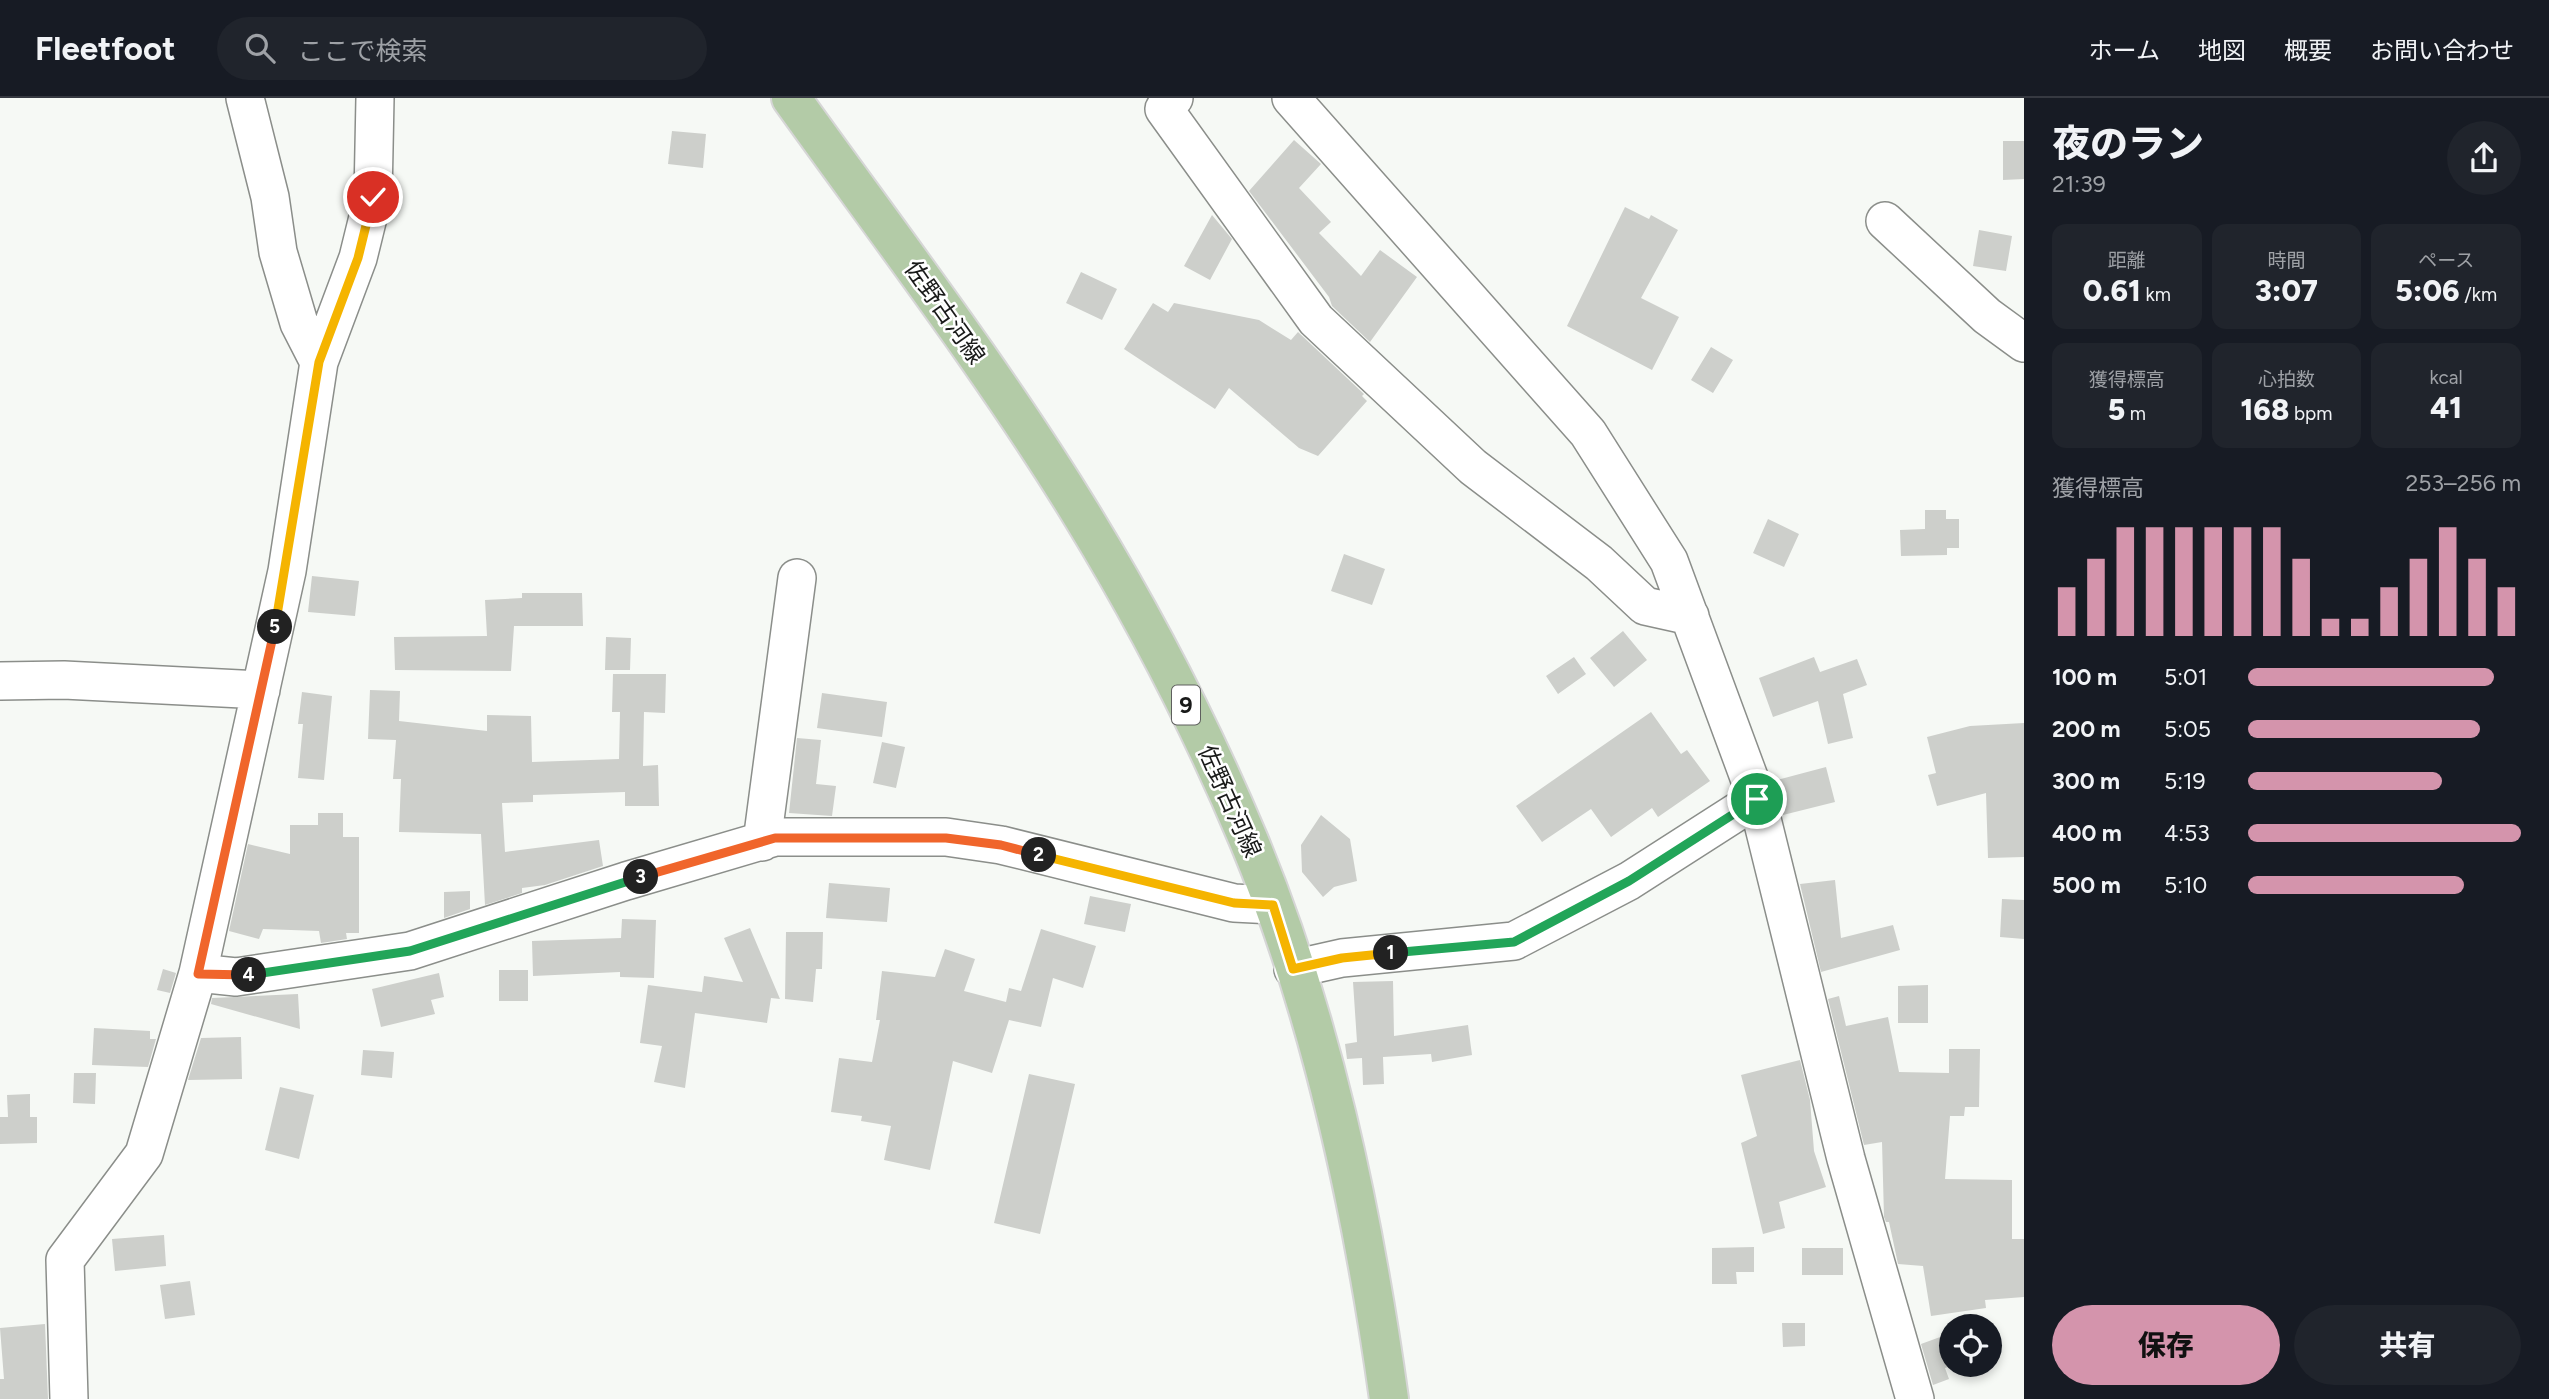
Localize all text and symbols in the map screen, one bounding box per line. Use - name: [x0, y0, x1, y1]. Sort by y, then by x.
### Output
- search box: [217, 17, 707, 80]
- text: Fleetfoot: [35, 29, 175, 68]
- icon: search: [241, 29, 279, 67]
- text: ここで検索: [297, 35, 427, 67]
- text: ホーム: [2089, 36, 2160, 65]
- text: 地図: [2198, 36, 2246, 65]
- text: 概要: [2284, 36, 2332, 65]
- text: お問い合わせ: [2370, 36, 2514, 65]
- text: 夜のラン: [2052, 121, 2204, 167]
- button: share: [2447, 121, 2521, 195]
- pin: [343, 167, 403, 227]
- text: 21:39: [2052, 170, 2106, 198]
- icon: check: [354, 178, 392, 216]
- text: 距離: [2108, 249, 2146, 272]
- text: 時間: [2267, 249, 2306, 272]
- text: ペース: [2418, 249, 2474, 272]
- street label: 佐野古河線: [899, 255, 991, 369]
- text: 0.61: [2083, 272, 2141, 309]
- text: 3:07: [2255, 272, 2318, 309]
- text: 5:06: [2395, 272, 2460, 309]
- text: km: [2141, 283, 2171, 306]
- text: /km: [2460, 283, 2497, 306]
- text: kcal: [2430, 366, 2463, 389]
- text: 獲得標高: [2089, 368, 2165, 391]
- text: 心拍数: [2258, 368, 2315, 391]
- text: 41: [2430, 389, 2462, 426]
- text: 5: [2108, 391, 2125, 428]
- text: 168: [2241, 391, 2289, 428]
- text: m: [2125, 402, 2146, 425]
- text: bpm: [2289, 402, 2332, 425]
- text: 253–256 m: [2405, 469, 2521, 497]
- text: 獲得標高: [2052, 474, 2144, 502]
- pin: 5: [258, 610, 292, 644]
- text: 5: [269, 615, 280, 638]
- text: 100 m: [2052, 663, 2117, 691]
- text: 5:01: [2164, 663, 2207, 691]
- road number: 9: [1172, 685, 1200, 724]
- text: 200 m: [2052, 715, 2121, 743]
- text: 5:05: [2164, 715, 2211, 743]
- street label: 佐野古河線: [1192, 740, 1268, 862]
- text: 300 m: [2052, 767, 2120, 795]
- text: 5:19: [2164, 767, 2206, 795]
- pin: [1727, 769, 1787, 829]
- icon: arrive: [1738, 780, 1776, 818]
- text: 400 m: [2052, 819, 2122, 847]
- text: 4:53: [2164, 819, 2210, 847]
- pin: 2: [1021, 838, 1056, 872]
- text: 2: [1033, 843, 1044, 866]
- pin: 3: [624, 860, 658, 894]
- text: 3: [635, 865, 646, 888]
- text: 500 m: [2052, 871, 2121, 899]
- text: 5:10: [2164, 871, 2207, 899]
- pin: 1: [1374, 936, 1408, 970]
- text: 1: [1386, 941, 1395, 964]
- pin: 4: [232, 958, 266, 992]
- text: 4: [242, 963, 255, 986]
- button: 保存: [2052, 1305, 2280, 1385]
- button: 共有: [2294, 1305, 2521, 1385]
- map controls: [1939, 1314, 2002, 1377]
- button: locate: [1939, 1314, 2002, 1377]

